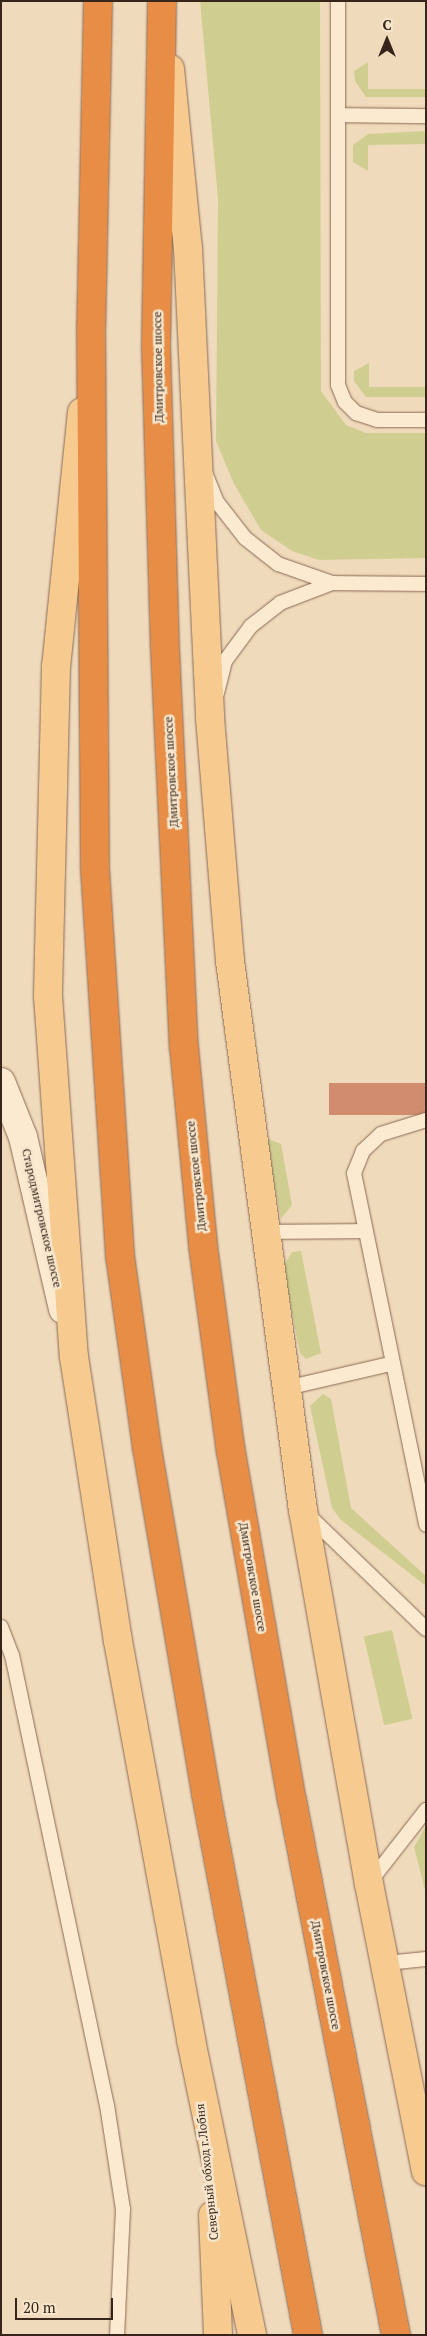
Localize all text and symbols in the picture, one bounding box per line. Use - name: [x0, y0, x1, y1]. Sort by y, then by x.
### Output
- north arrow: [362, 15, 412, 65]
- text: С: [382, 15, 392, 34]
- street label: Дмитровское шоссе: [150, 311, 166, 423]
- street label: Дмитровское шоссе: [161, 716, 181, 828]
- street label: Дмитровское шоссе: [183, 1120, 209, 1232]
- street label: Стародмитровское шоссе: [19, 1147, 65, 1289]
- street label: Дмитровское шоссе: [236, 1521, 270, 1633]
- street label: Дмитровское шоссе: [308, 1919, 344, 2031]
- street label: Северный обход г.Лобня: [193, 2103, 221, 2241]
- scale bar: [18, 2288, 115, 2320]
- text: 20 m: [23, 2297, 56, 2317]

